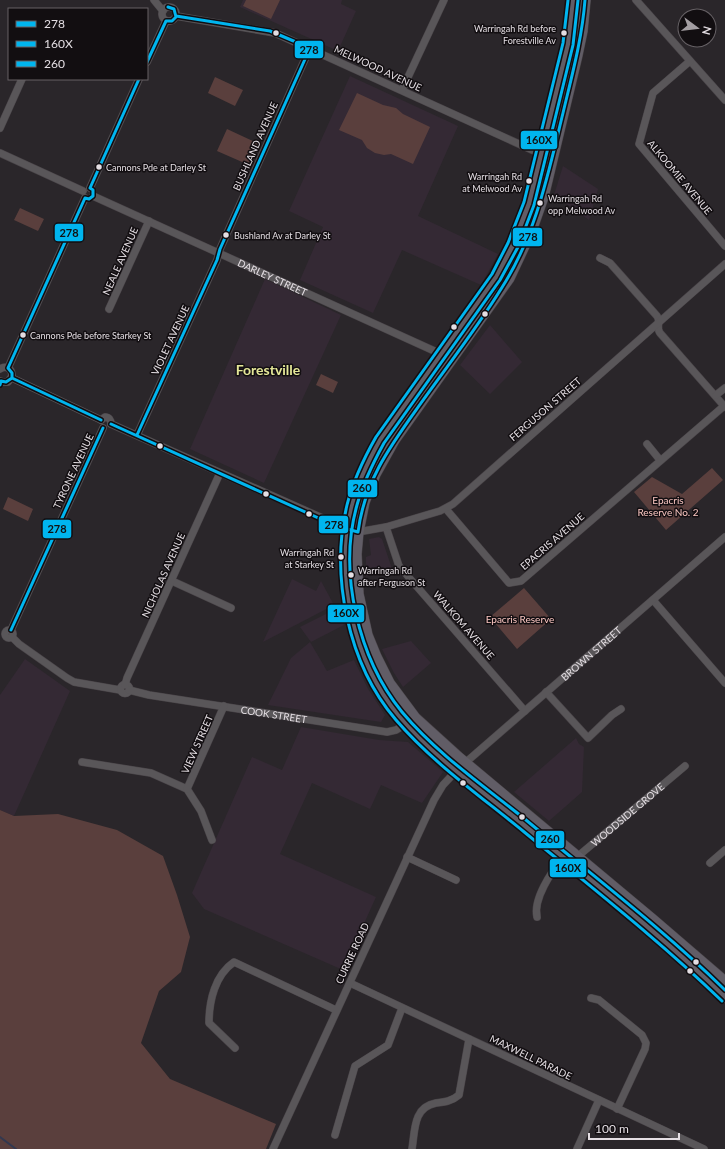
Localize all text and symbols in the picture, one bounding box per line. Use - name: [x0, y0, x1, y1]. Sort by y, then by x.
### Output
- legend: [8, 8, 148, 80]
- north arrow: [677, 8, 717, 48]
- text: 278: [44, 16, 65, 31]
- place label: Warringah Rd before Forestville Av: [474, 23, 556, 46]
- text: N: [700, 25, 715, 36]
- unlabelled marker: [271, 28, 281, 38]
- marker: Warringah Rd before Forestville Av: [559, 28, 569, 38]
- text: 160X: [44, 36, 73, 51]
- line badge: 278: [294, 40, 324, 59]
- street label: MELWOOD AVENUE: [332, 42, 424, 94]
- text: 278: [299, 43, 319, 56]
- text: 260: [44, 56, 65, 71]
- street label: BUSHLAND AVENUE: [230, 100, 280, 192]
- line badge: 160X: [520, 130, 558, 150]
- text: 160X: [526, 133, 553, 146]
- street label: ALKOOMIE AVENUE: [645, 137, 715, 217]
- marker: Cannons Pde at Darley St: [94, 162, 104, 172]
- place label: Cannons Pde at Darley St: [106, 162, 207, 173]
- place label: Warringah Rd at Melwood Av: [462, 171, 522, 194]
- marker: Warringah Rd at Melwood Av: [524, 176, 534, 186]
- place label: Warringah Rd opp Melwood Av: [548, 193, 616, 216]
- marker: Warringah Rd opp Melwood Av: [535, 198, 545, 208]
- line badge: 278: [54, 223, 84, 242]
- street label: NEALE AVENUE: [100, 225, 140, 297]
- text: 278: [59, 226, 79, 239]
- line badge: 278: [512, 227, 543, 247]
- marker: Bushland Av at Darley St: [221, 230, 231, 240]
- place label: Bushland Av at Darley St: [234, 230, 331, 241]
- text: 278: [518, 230, 538, 243]
- street label: DARLEY STREET: [236, 256, 309, 298]
- street label: VIOLET AVENUE: [149, 303, 192, 377]
- unlabelled marker: [480, 309, 490, 319]
- unlabelled marker: [449, 322, 459, 332]
- marker: Cannons Pde before Starkey St: [18, 330, 28, 340]
- place label: Cannons Pde before Starkey St: [30, 330, 152, 341]
- district label: Forestville: [236, 361, 301, 378]
- street label: FERGUSON STREET: [507, 375, 583, 443]
- street label: TYRONE AVENUE: [50, 431, 96, 510]
- unlabelled marker: [155, 441, 165, 451]
- line badge: 260: [347, 479, 378, 498]
- text: 260: [352, 481, 372, 494]
- unlabelled marker: [261, 489, 271, 499]
- park label: Epacris Reserve No. 2: [637, 494, 699, 518]
- unlabelled marker: [304, 509, 314, 519]
- street label: EPACRIS AVENUE: [518, 510, 587, 572]
- line badge: 278: [318, 515, 349, 534]
- text: 278: [324, 518, 344, 531]
- line badge: 278: [42, 519, 72, 539]
- text: 278: [47, 522, 67, 535]
- street label: NICHOLAS AVENUE: [139, 530, 187, 619]
- place label: Warringah Rd at Starkey St: [280, 547, 335, 570]
- marker: Warringah Rd at Starkey St: [336, 552, 346, 562]
- place label: Warringah Rd after Ferguson St: [358, 565, 426, 588]
- marker: Warringah Rd after Ferguson St: [346, 570, 356, 580]
- street label: WALKOM AVENUE: [431, 588, 497, 662]
- line badge: 160X: [327, 604, 365, 623]
- text: 160X: [333, 606, 360, 619]
- park label: Epacris Reserve: [486, 613, 554, 625]
- street label: BROWN STREET: [558, 624, 624, 683]
- street label: COOK STREET: [240, 703, 308, 725]
- street label: VIEW STREET: [179, 713, 215, 775]
- unlabelled marker: [458, 778, 468, 788]
- street label: WOODSIDE GROVE: [588, 780, 667, 849]
- unlabelled marker: [517, 812, 527, 822]
- line badge: 260: [535, 830, 565, 849]
- text: 260: [540, 832, 560, 845]
- line badge: 160X: [549, 858, 587, 878]
- text: 160X: [555, 861, 582, 874]
- street label: CURRIE ROAD: [333, 920, 372, 985]
- unlabelled marker: [691, 957, 701, 967]
- unlabelled marker: [685, 966, 695, 976]
- street label: MAXWELL PARADE: [488, 1032, 574, 1082]
- scale bar: [589, 1115, 679, 1141]
- text: 100 m: [595, 1121, 629, 1136]

